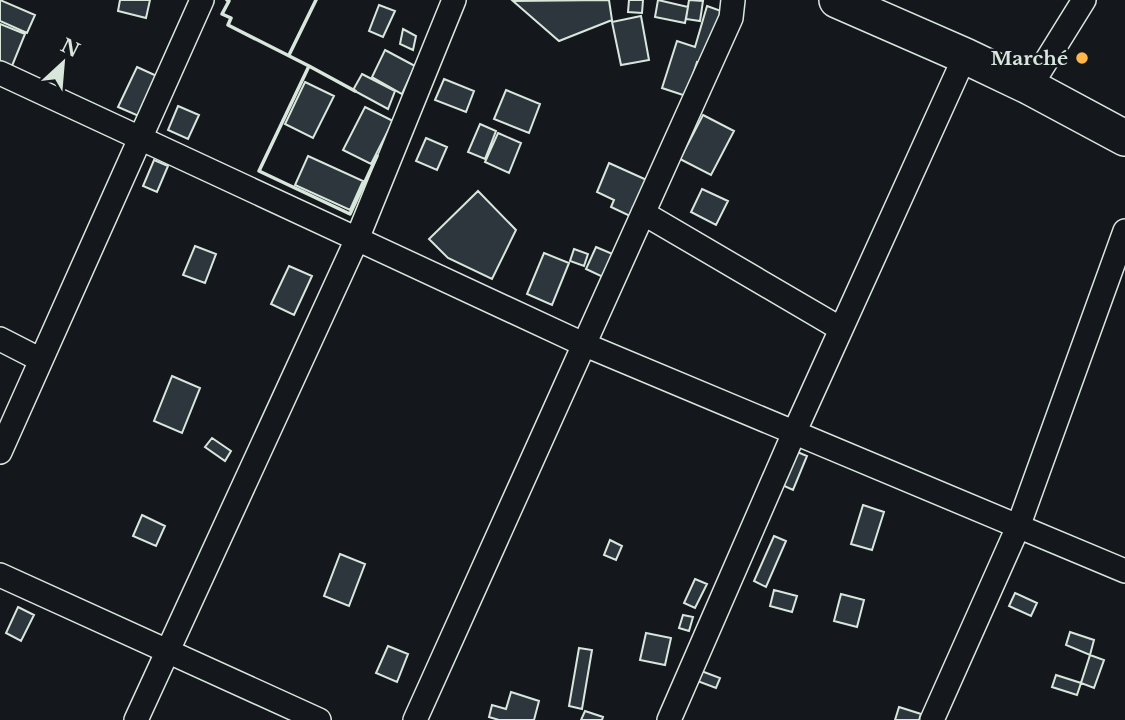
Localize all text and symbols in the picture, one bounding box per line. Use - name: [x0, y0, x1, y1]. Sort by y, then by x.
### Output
- north arrow: [28, 28, 98, 98]
- text: N: [57, 34, 83, 62]
- place label: Marché: [991, 47, 1068, 70]
- marker: Marché: [1074, 50, 1090, 66]

